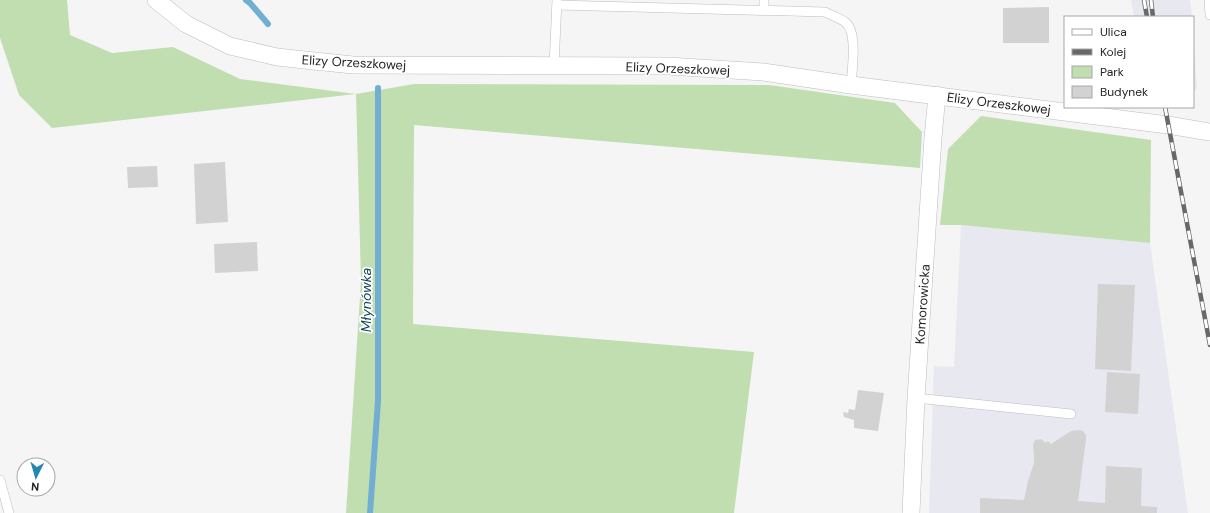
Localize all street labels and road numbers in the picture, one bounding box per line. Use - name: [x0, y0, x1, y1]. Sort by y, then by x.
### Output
- street label: Elizy Orzeszkowej: [301, 51, 407, 74]
- street label: Elizy Orzeszkowej: [625, 58, 730, 79]
- street label: Elizy Orzeszkowej: [946, 89, 1052, 118]
- street label: Komorowicka: [911, 263, 934, 345]

